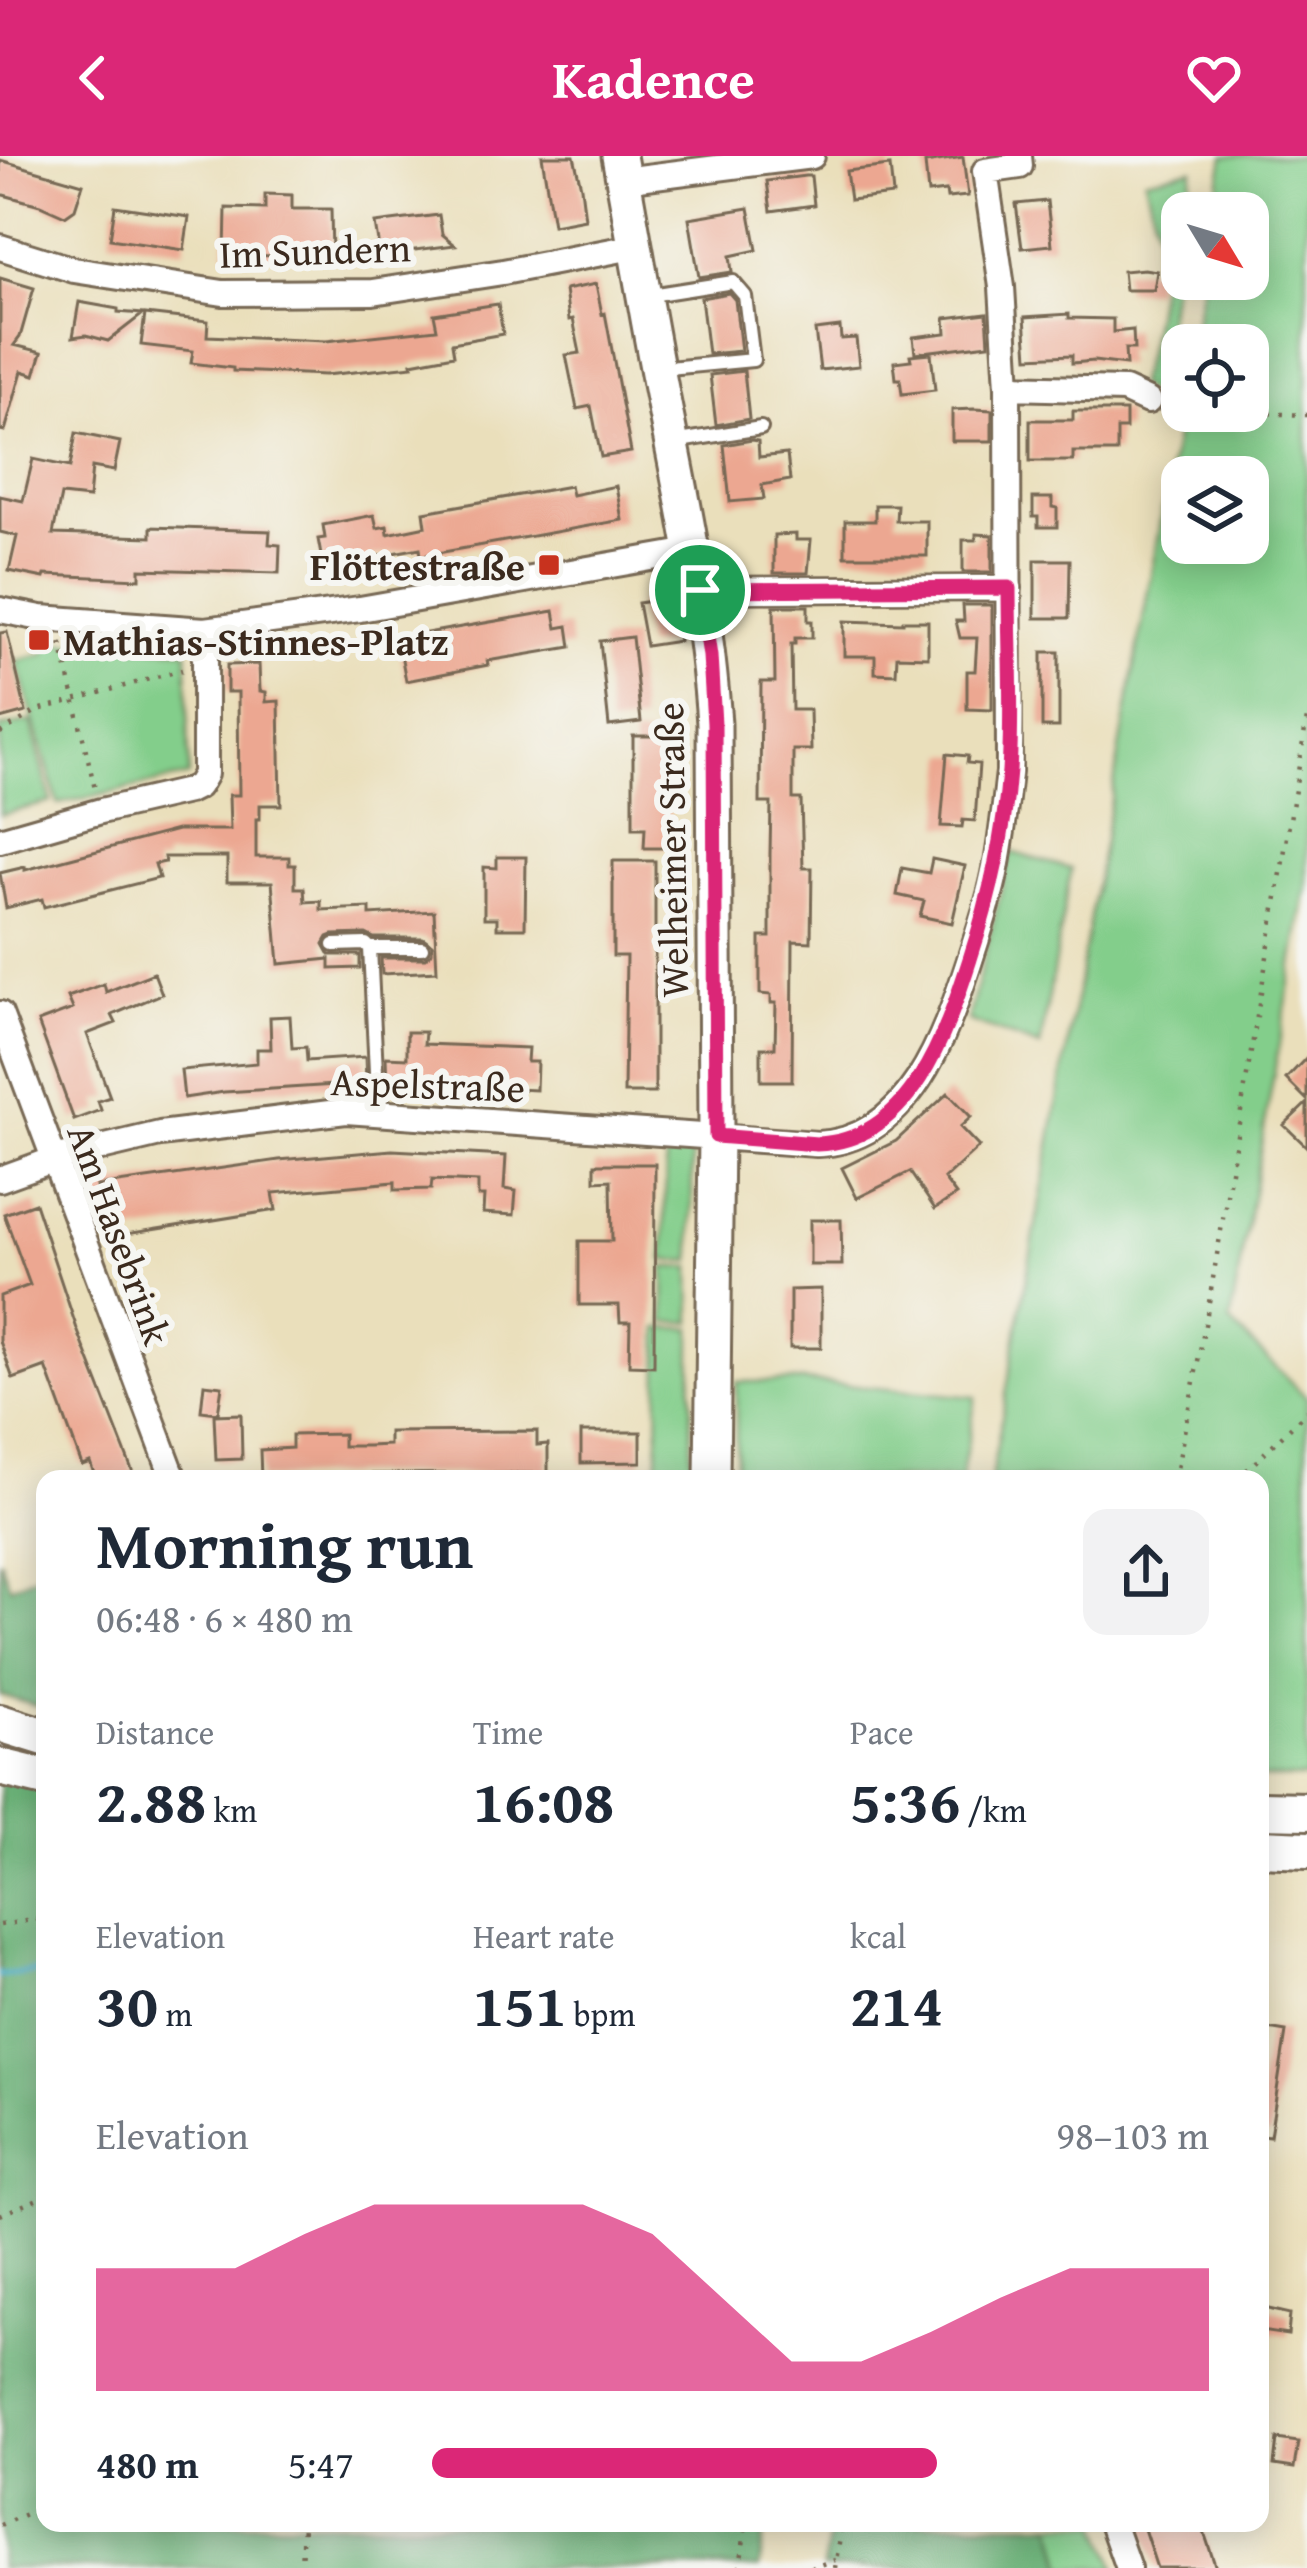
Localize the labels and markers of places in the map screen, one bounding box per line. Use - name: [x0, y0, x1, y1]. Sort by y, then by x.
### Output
- place label: Flöttestraße: [310, 537, 525, 594]
- pin: [649, 539, 751, 641]
- marker: Flöttestraße: [536, 552, 562, 578]
- place label: Mathias-Stinnes-Platz: [63, 612, 449, 669]
- marker: Mathias-Stinnes-Platz: [26, 627, 52, 653]

